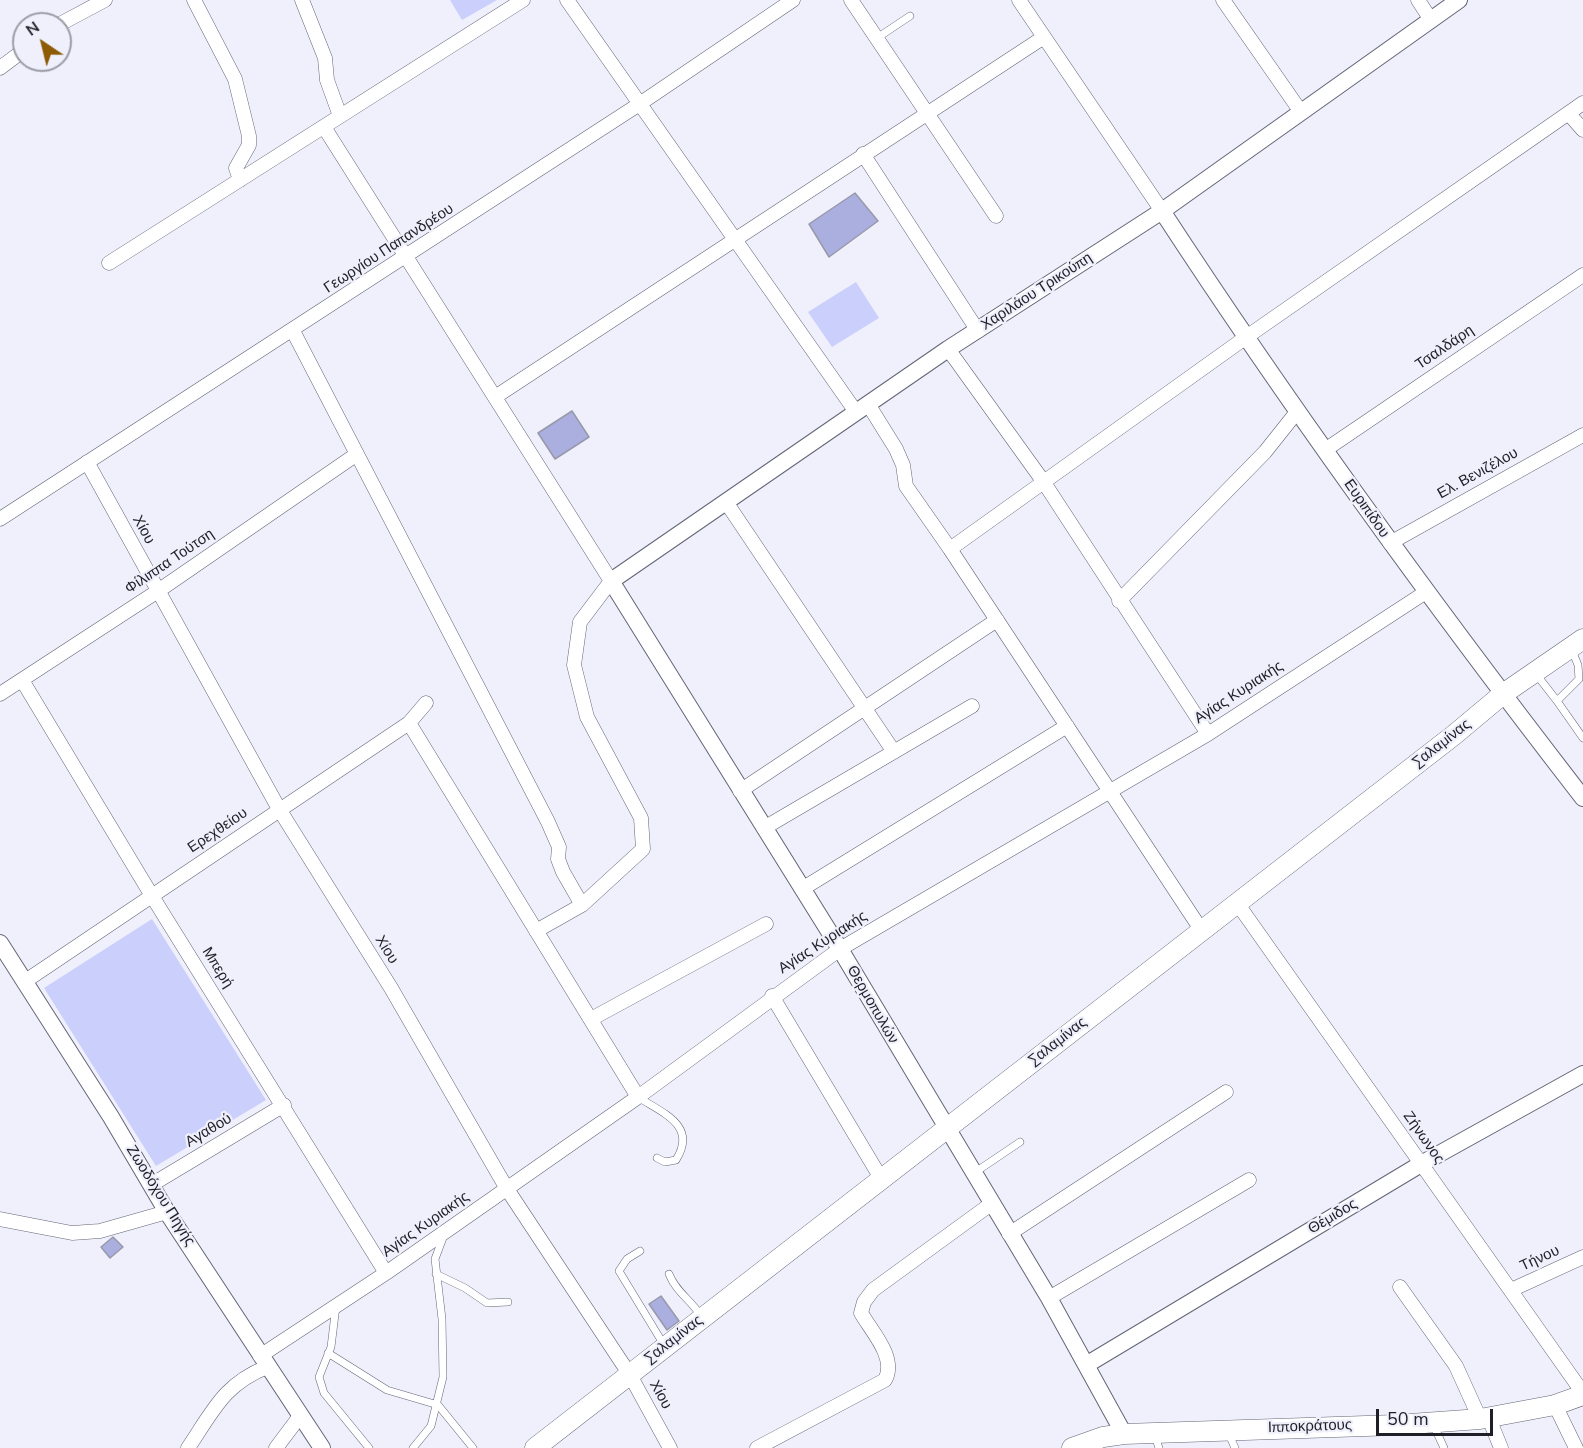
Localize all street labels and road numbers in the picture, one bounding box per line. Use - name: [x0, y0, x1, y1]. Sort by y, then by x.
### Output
- street label: Γεωργίου Παπανδρέου: [321, 200, 457, 298]
- street label: Χαριλάου Τρικούπη: [978, 249, 1096, 335]
- street label: Τσαλδάρη: [1412, 322, 1478, 374]
- street label: Ελ. Βενιζέλου: [1435, 444, 1521, 504]
- street label: Ευριπίδου: [1339, 476, 1393, 542]
- street label: Χίου: [128, 513, 158, 547]
- street label: Φίλιππα Τούτση: [122, 526, 218, 598]
- street label: Αγίας Κυριακής: [1191, 658, 1287, 728]
- street label: Σαλαμίνας: [1409, 716, 1475, 772]
- street label: Ερεχθείου: [185, 805, 251, 857]
- street label: Αγίας Κυριακής: [775, 908, 871, 978]
- street label: Χίου: [370, 933, 402, 967]
- street label: Μπερή: [197, 944, 237, 992]
- street label: Θερμοπυλών: [842, 963, 902, 1047]
- street label: Σαλαμίνας: [1025, 1014, 1091, 1070]
- street label: Ζήνωνος: [1398, 1108, 1448, 1168]
- street label: Αγαθού: [183, 1110, 235, 1152]
- street label: Ζωοδόχου Πηγής: [122, 1142, 198, 1250]
- street label: Αγίας Κυριακής: [379, 1188, 473, 1262]
- street label: Θέμιδος: [1305, 1195, 1361, 1239]
- street label: Τήνου: [1517, 1242, 1563, 1276]
- street label: Σαλαμίνας: [641, 1312, 707, 1368]
- street label: Χίου: [645, 1378, 675, 1412]
- street label: Ιπποκράτους: [1268, 1417, 1352, 1437]

